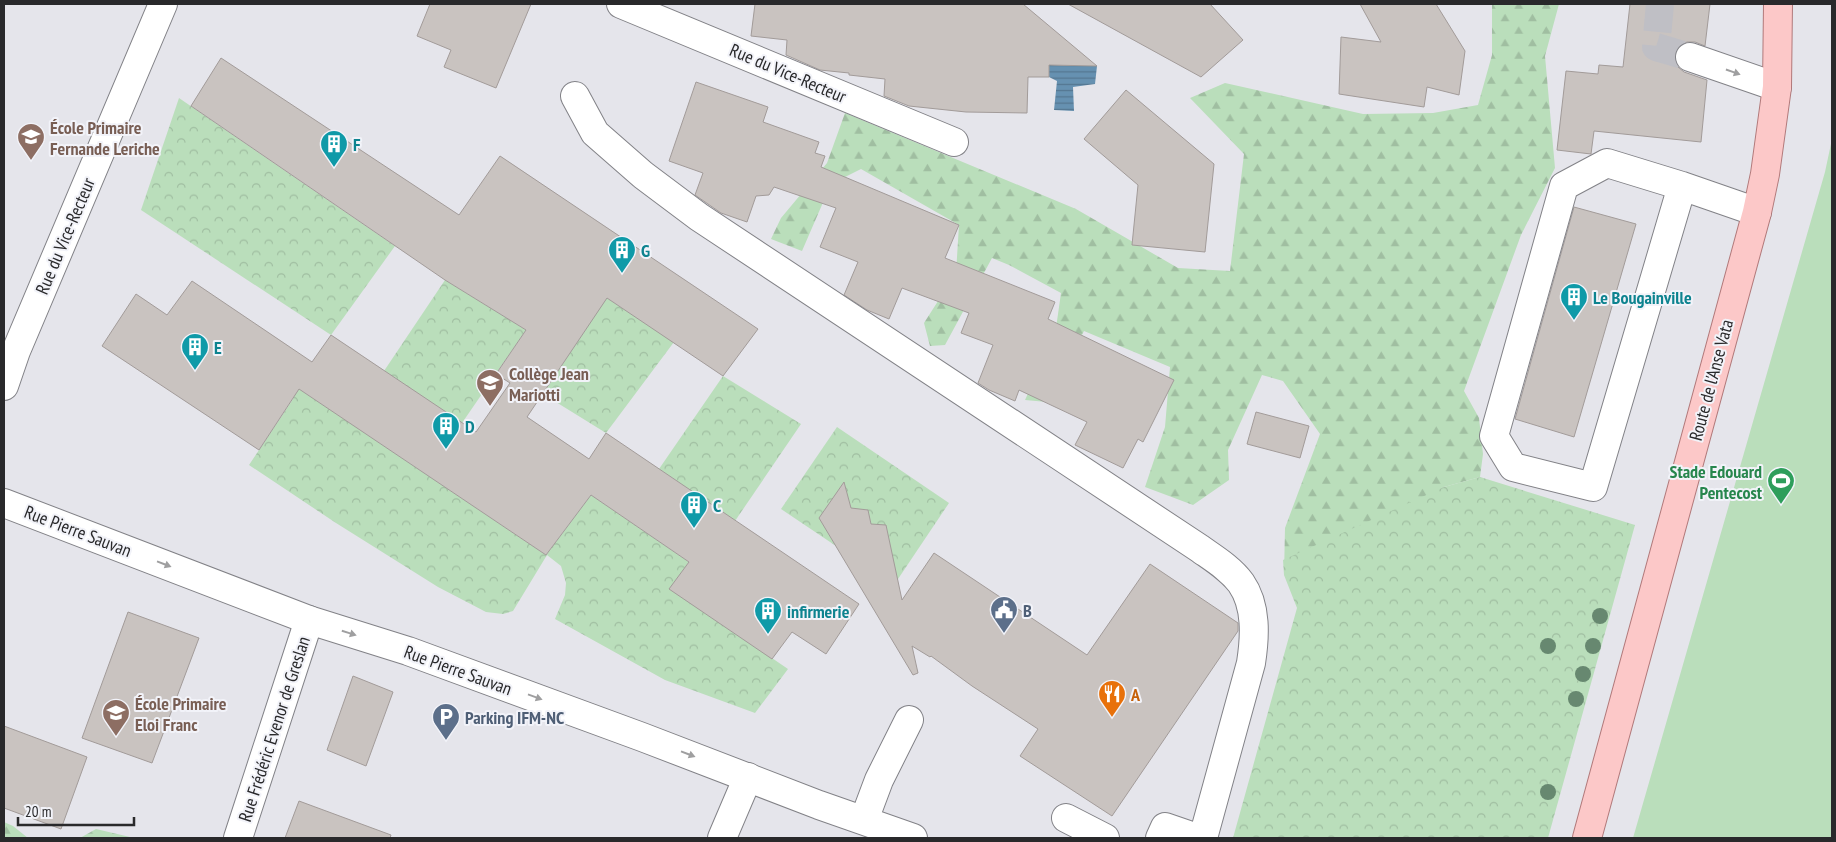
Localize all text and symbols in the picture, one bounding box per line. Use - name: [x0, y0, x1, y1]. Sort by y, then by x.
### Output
- street label: Rue du Vice-Recteur: [726, 38, 850, 108]
- one-way arrow: [1726, 69, 1741, 76]
- place label: École Primaire Fernande Leriche: [50, 116, 160, 160]
- school or university icon: École Primaire Fernande Leriche: [16, 122, 46, 161]
- building icon: F: [319, 129, 349, 168]
- place label: F: [353, 133, 361, 156]
- street label: Rue du Vice-Recteur: [30, 174, 100, 298]
- building icon: G: [607, 235, 637, 274]
- place label: G: [641, 239, 650, 262]
- building icon: Le Bougainville: [1559, 282, 1589, 321]
- place label: Le Bougainville: [1593, 286, 1692, 309]
- street label: Route de l'Anse Vata: [1684, 317, 1738, 443]
- building icon: E: [180, 332, 210, 371]
- place label: E: [214, 336, 222, 359]
- place label: Collège Jean Mariotti: [509, 362, 589, 406]
- school or university icon: Collège Jean Mariotti: [475, 368, 505, 407]
- building icon: D: [431, 411, 461, 450]
- place label: D: [465, 415, 475, 438]
- place label: Stade Edouard Pentecost: [1670, 460, 1763, 504]
- sports icon: Stade Edouard Pentecost: [1766, 466, 1796, 505]
- building icon: C: [679, 490, 709, 529]
- place label: C: [713, 494, 721, 517]
- street label: Rue Pierre Sauvan: [21, 500, 135, 562]
- one-way arrow: [156, 561, 171, 568]
- public building icon: B: [989, 595, 1019, 634]
- building icon: infirmerie: [753, 596, 783, 635]
- place label: B: [1023, 599, 1032, 622]
- place label: infirmerie: [787, 600, 850, 623]
- one-way arrow: [341, 629, 356, 637]
- street label: Rue Frédéric Evenor de Greslan: [233, 633, 315, 825]
- street label: Rue Pierre Sauvan: [401, 640, 515, 700]
- restaurant icon: A: [1097, 679, 1127, 718]
- place label: A: [1130, 683, 1141, 706]
- place label: École Primaire Eloi Franc: [135, 692, 227, 736]
- one-way arrow: [528, 693, 543, 701]
- school or university icon: École Primaire Eloi Franc: [101, 698, 131, 737]
- parking icon: Parking IFM-NC: [431, 702, 461, 741]
- place label: Parking IFM-NC: [465, 706, 564, 729]
- one-way arrow: [680, 751, 695, 758]
- scale bar: [18, 794, 134, 826]
- text: 20 m: [25, 802, 51, 821]

